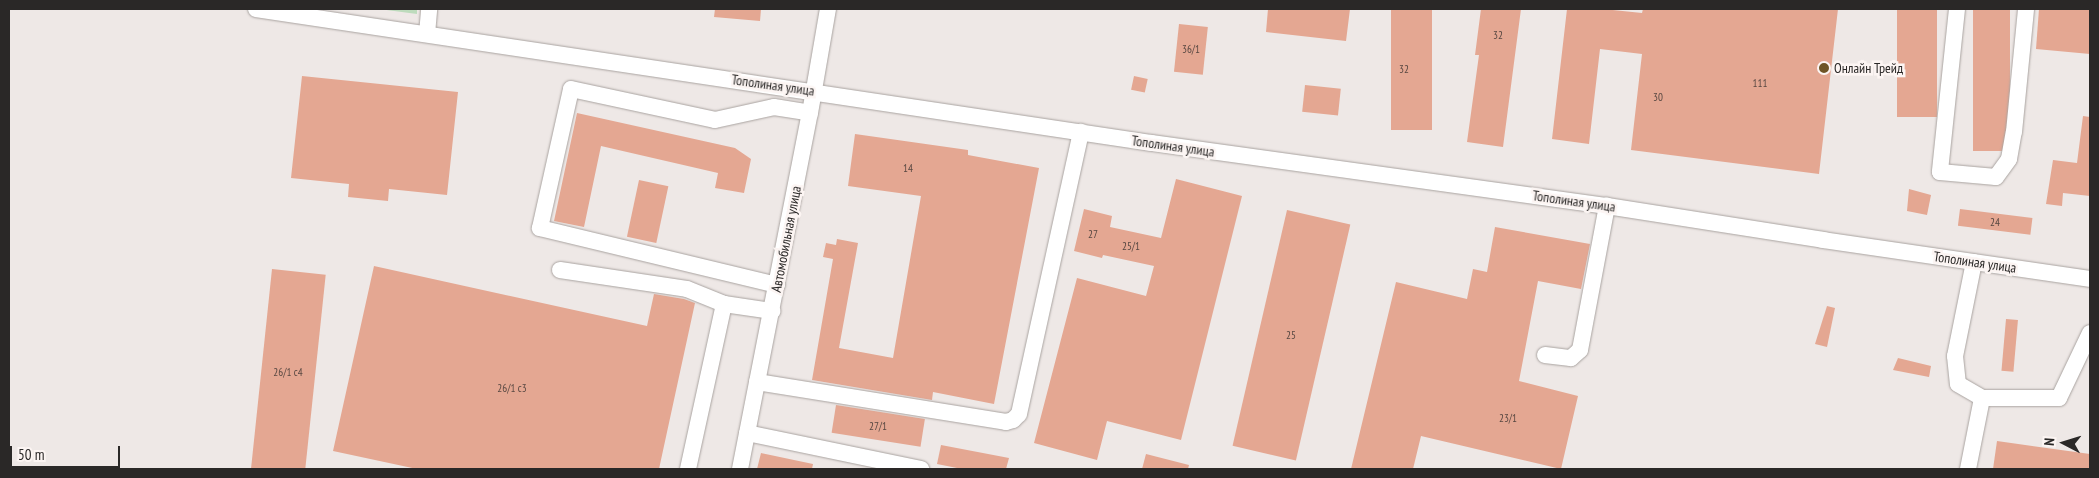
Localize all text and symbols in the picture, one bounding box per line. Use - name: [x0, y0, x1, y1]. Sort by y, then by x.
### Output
- house number: 32: [1493, 28, 1503, 42]
- house number: 36/1: [1182, 42, 1200, 56]
- place label: Онлайн Трейд: [1834, 60, 1903, 76]
- house number: 32: [1399, 62, 1409, 76]
- marker: Онлайн Трейд: [1818, 62, 1830, 74]
- street label: Тополиная улица: [730, 71, 816, 99]
- house number: 111: [1753, 76, 1767, 90]
- house number: 30: [1653, 90, 1663, 104]
- street label: Тополиная улица: [1130, 132, 1216, 160]
- house number: 14: [903, 161, 913, 175]
- street label: Автомобильная улица: [767, 184, 805, 294]
- street label: Тополиная улица: [1531, 187, 1617, 215]
- house number: 24: [1990, 215, 2000, 229]
- house number: 27: [1088, 227, 1098, 241]
- house number: 25/1: [1122, 239, 1140, 253]
- street label: Тополиная улица: [1932, 248, 2018, 276]
- house number: 25: [1286, 328, 1296, 342]
- house number: 26/1 с4: [273, 365, 303, 379]
- house number: 26/1 с3: [497, 381, 527, 395]
- house number: 23/1: [1499, 411, 1517, 425]
- north arrow: [2039, 418, 2089, 468]
- house number: 27/1: [869, 419, 887, 433]
- scale bar: [12, 436, 122, 468]
- text: N: [2040, 437, 2058, 446]
- text: 50 m: [18, 445, 44, 464]

